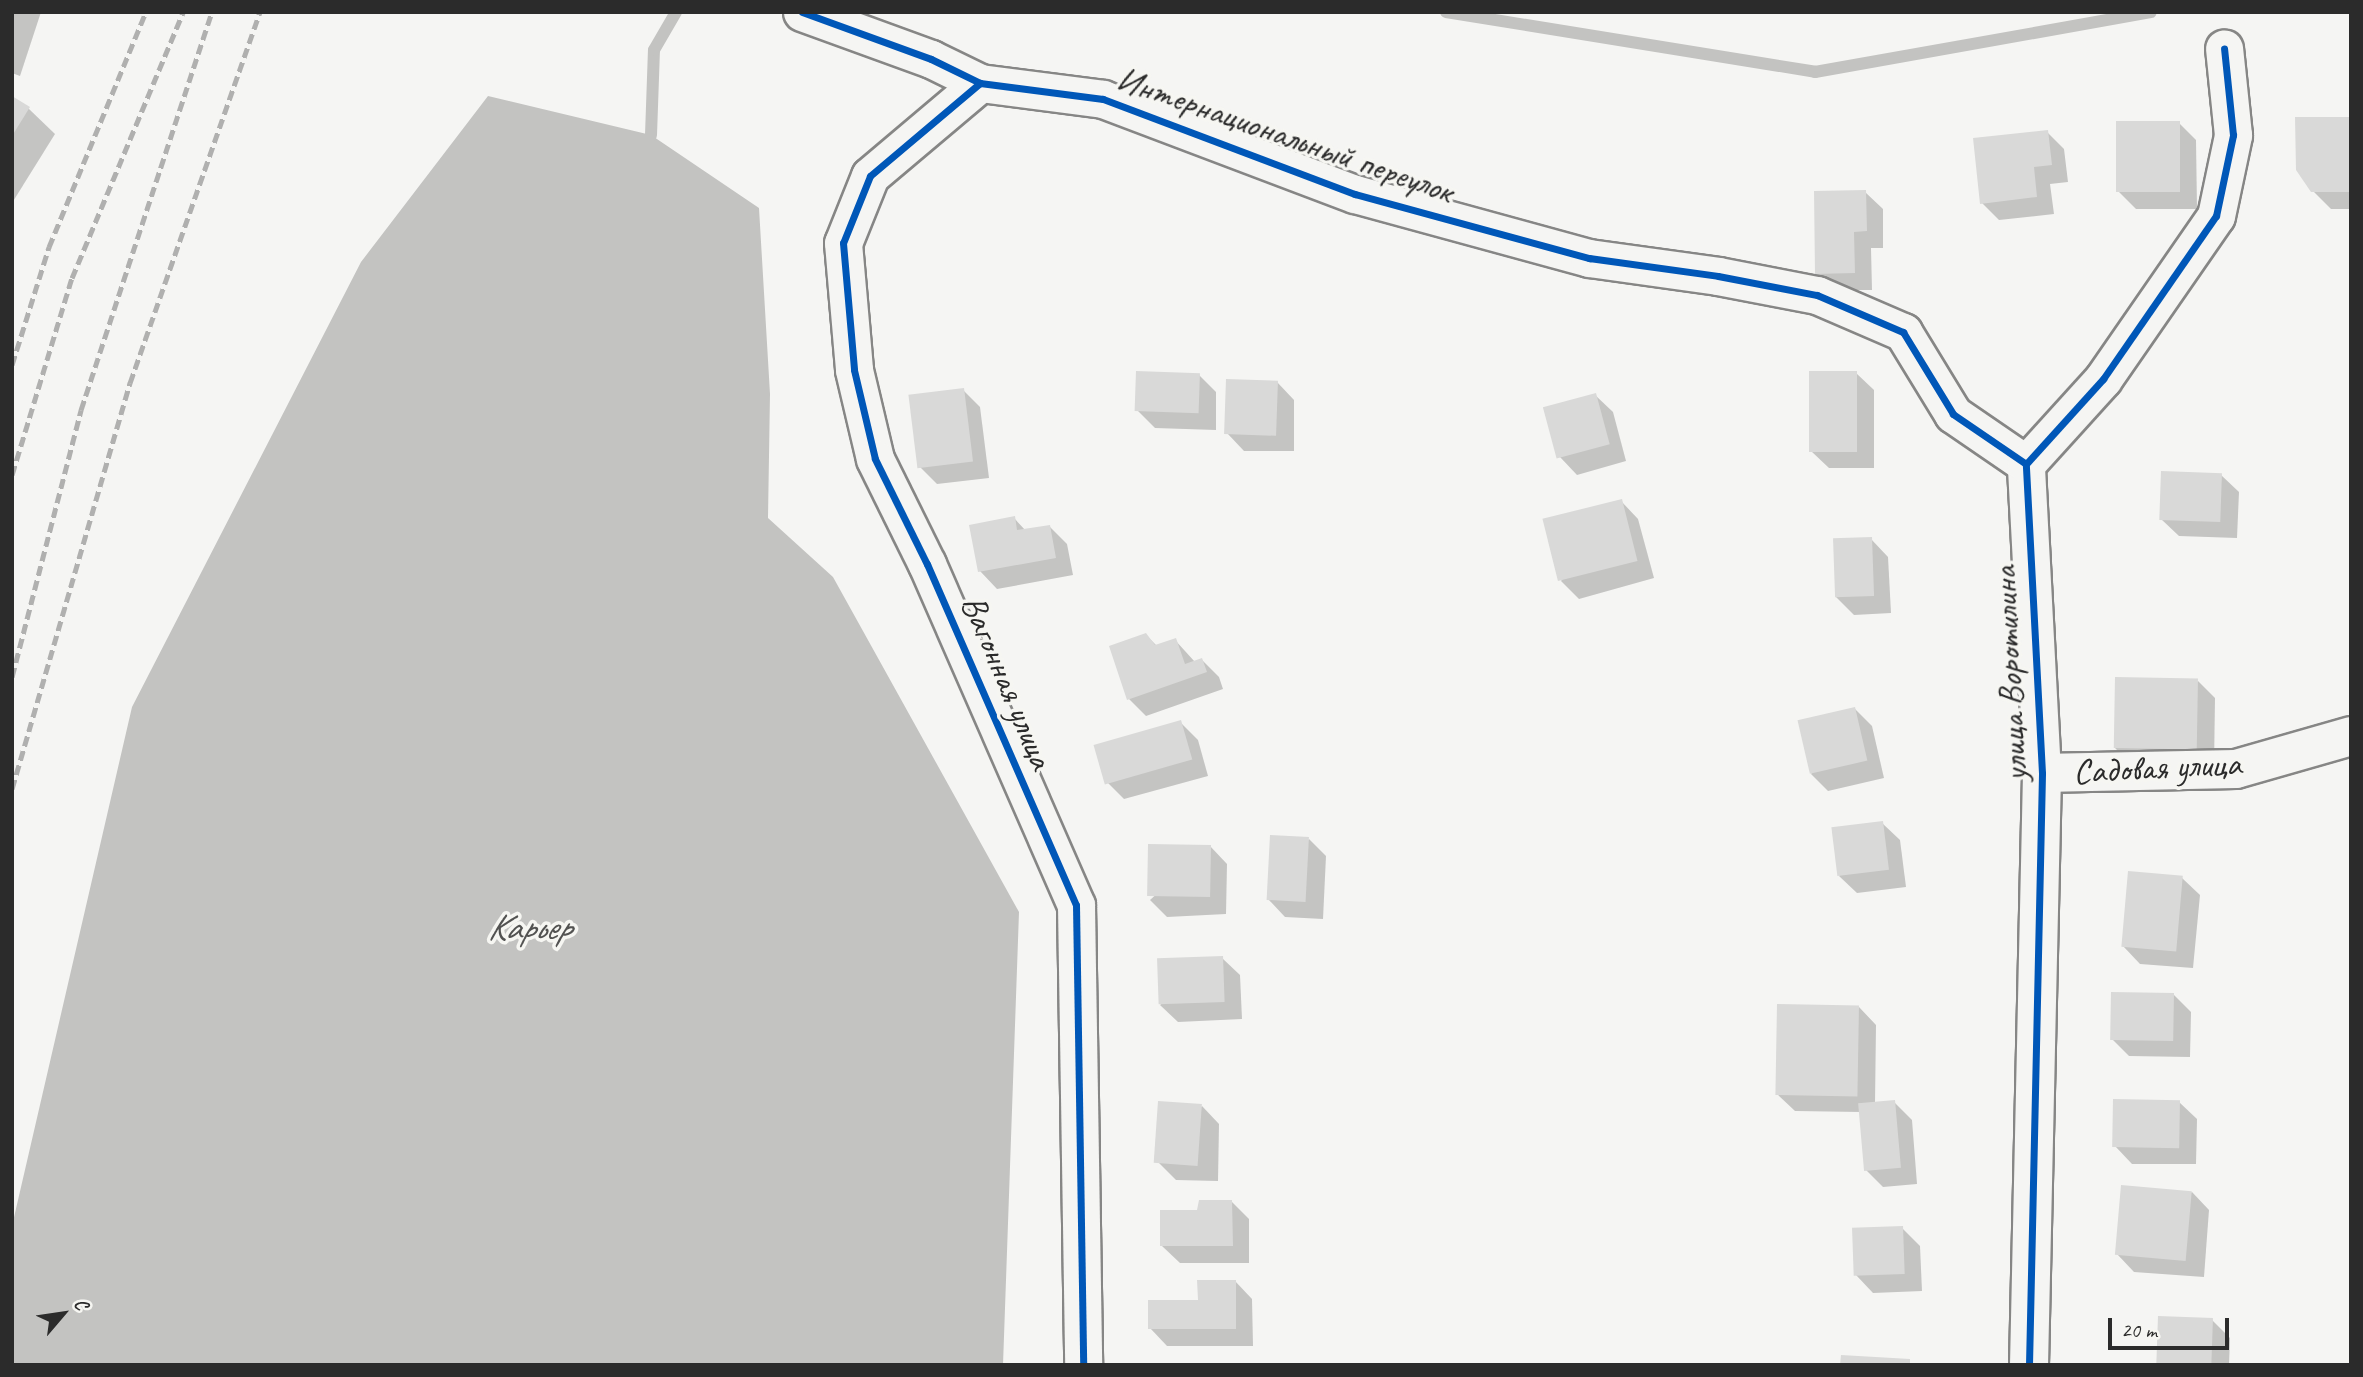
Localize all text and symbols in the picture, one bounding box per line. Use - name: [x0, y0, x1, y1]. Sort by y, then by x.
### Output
- street label: Интернациональный переулок: [1111, 58, 1459, 212]
- street label: улица Воротилина: [1983, 563, 2037, 785]
- street label: Вагонная улица: [951, 588, 1063, 776]
- street label: Садовая улица: [2071, 743, 2243, 793]
- water label: Карьер: [487, 905, 571, 949]
- north arrow: [28, 1279, 98, 1349]
- text: С: [69, 1294, 94, 1314]
- scale bar: [2111, 1304, 2232, 1348]
- text: 20 m: [2121, 1317, 2157, 1343]

